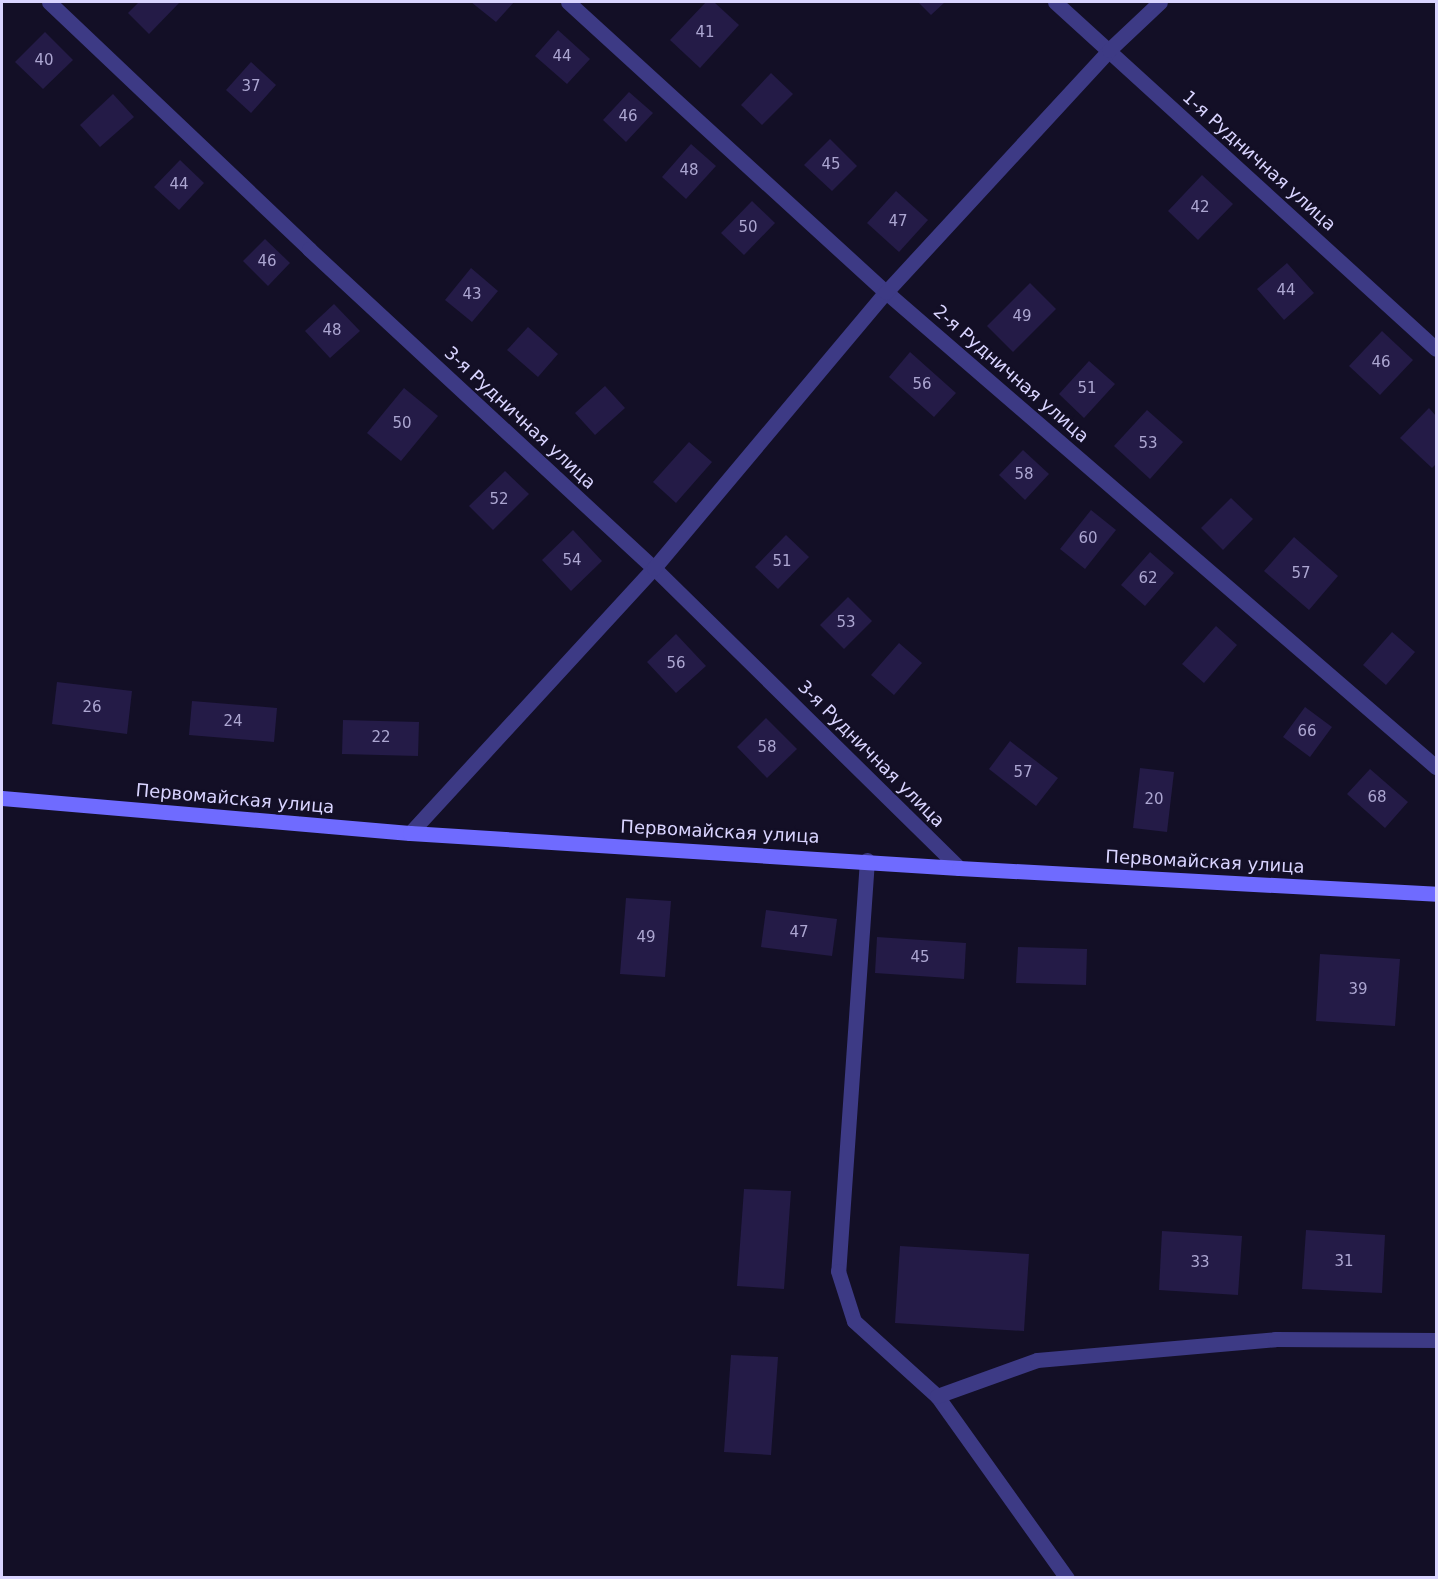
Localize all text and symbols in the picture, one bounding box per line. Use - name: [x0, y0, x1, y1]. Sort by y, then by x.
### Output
- house number: 41: [695, 24, 715, 42]
- house number: 44: [552, 48, 572, 66]
- house number: 40: [34, 52, 54, 70]
- house number: 37: [241, 78, 261, 96]
- street label: 1-я Рудничная улица: [1178, 86, 1340, 236]
- house number: 46: [618, 108, 638, 126]
- house number: 45: [821, 156, 841, 174]
- house number: 48: [679, 162, 699, 180]
- house number: 44: [169, 176, 189, 194]
- house number: 42: [1190, 199, 1210, 217]
- house number: 47: [888, 213, 908, 231]
- house number: 50: [738, 219, 758, 237]
- house number: 46: [257, 253, 277, 271]
- house number: 44: [1276, 282, 1296, 300]
- house number: 43: [462, 286, 482, 304]
- street label: 2-я Рудничная улица: [929, 301, 1093, 447]
- house number: 49: [1012, 308, 1032, 326]
- house number: 48: [322, 322, 342, 340]
- street label: 3-я Рудничная улица: [440, 342, 600, 494]
- house number: 46: [1371, 354, 1391, 372]
- house number: 56: [912, 376, 932, 394]
- house number: 51: [1077, 380, 1097, 398]
- house number: 50: [392, 415, 412, 433]
- house number: 53: [1138, 435, 1158, 453]
- house number: 58: [1014, 466, 1034, 484]
- house number: 52: [489, 491, 509, 509]
- house number: 60: [1078, 530, 1098, 548]
- house number: 54: [562, 552, 582, 570]
- house number: 51: [772, 553, 792, 571]
- house number: 57: [1291, 565, 1311, 583]
- house number: 62: [1138, 570, 1158, 588]
- house number: 53: [836, 614, 856, 632]
- house number: 56: [666, 655, 686, 673]
- street label: 3-я Рудничная улица: [793, 676, 949, 832]
- house number: 26: [82, 699, 102, 717]
- house number: 24: [223, 713, 243, 731]
- house number: 66: [1297, 723, 1317, 741]
- house number: 22: [371, 729, 391, 747]
- house number: 58: [757, 739, 777, 757]
- house number: 57: [1013, 764, 1033, 782]
- street label: Первомайская улица: [135, 780, 335, 818]
- house number: 68: [1367, 789, 1387, 807]
- house number: 20: [1144, 791, 1164, 809]
- street label: Первомайская улица: [620, 816, 820, 848]
- street label: Первомайская улица: [1105, 846, 1305, 878]
- house number: 47: [789, 924, 809, 942]
- house number: 49: [636, 929, 656, 947]
- house number: 45: [910, 949, 930, 967]
- house number: 39: [1348, 981, 1368, 999]
- house number: 31: [1334, 1253, 1354, 1271]
- house number: 33: [1190, 1254, 1210, 1272]

